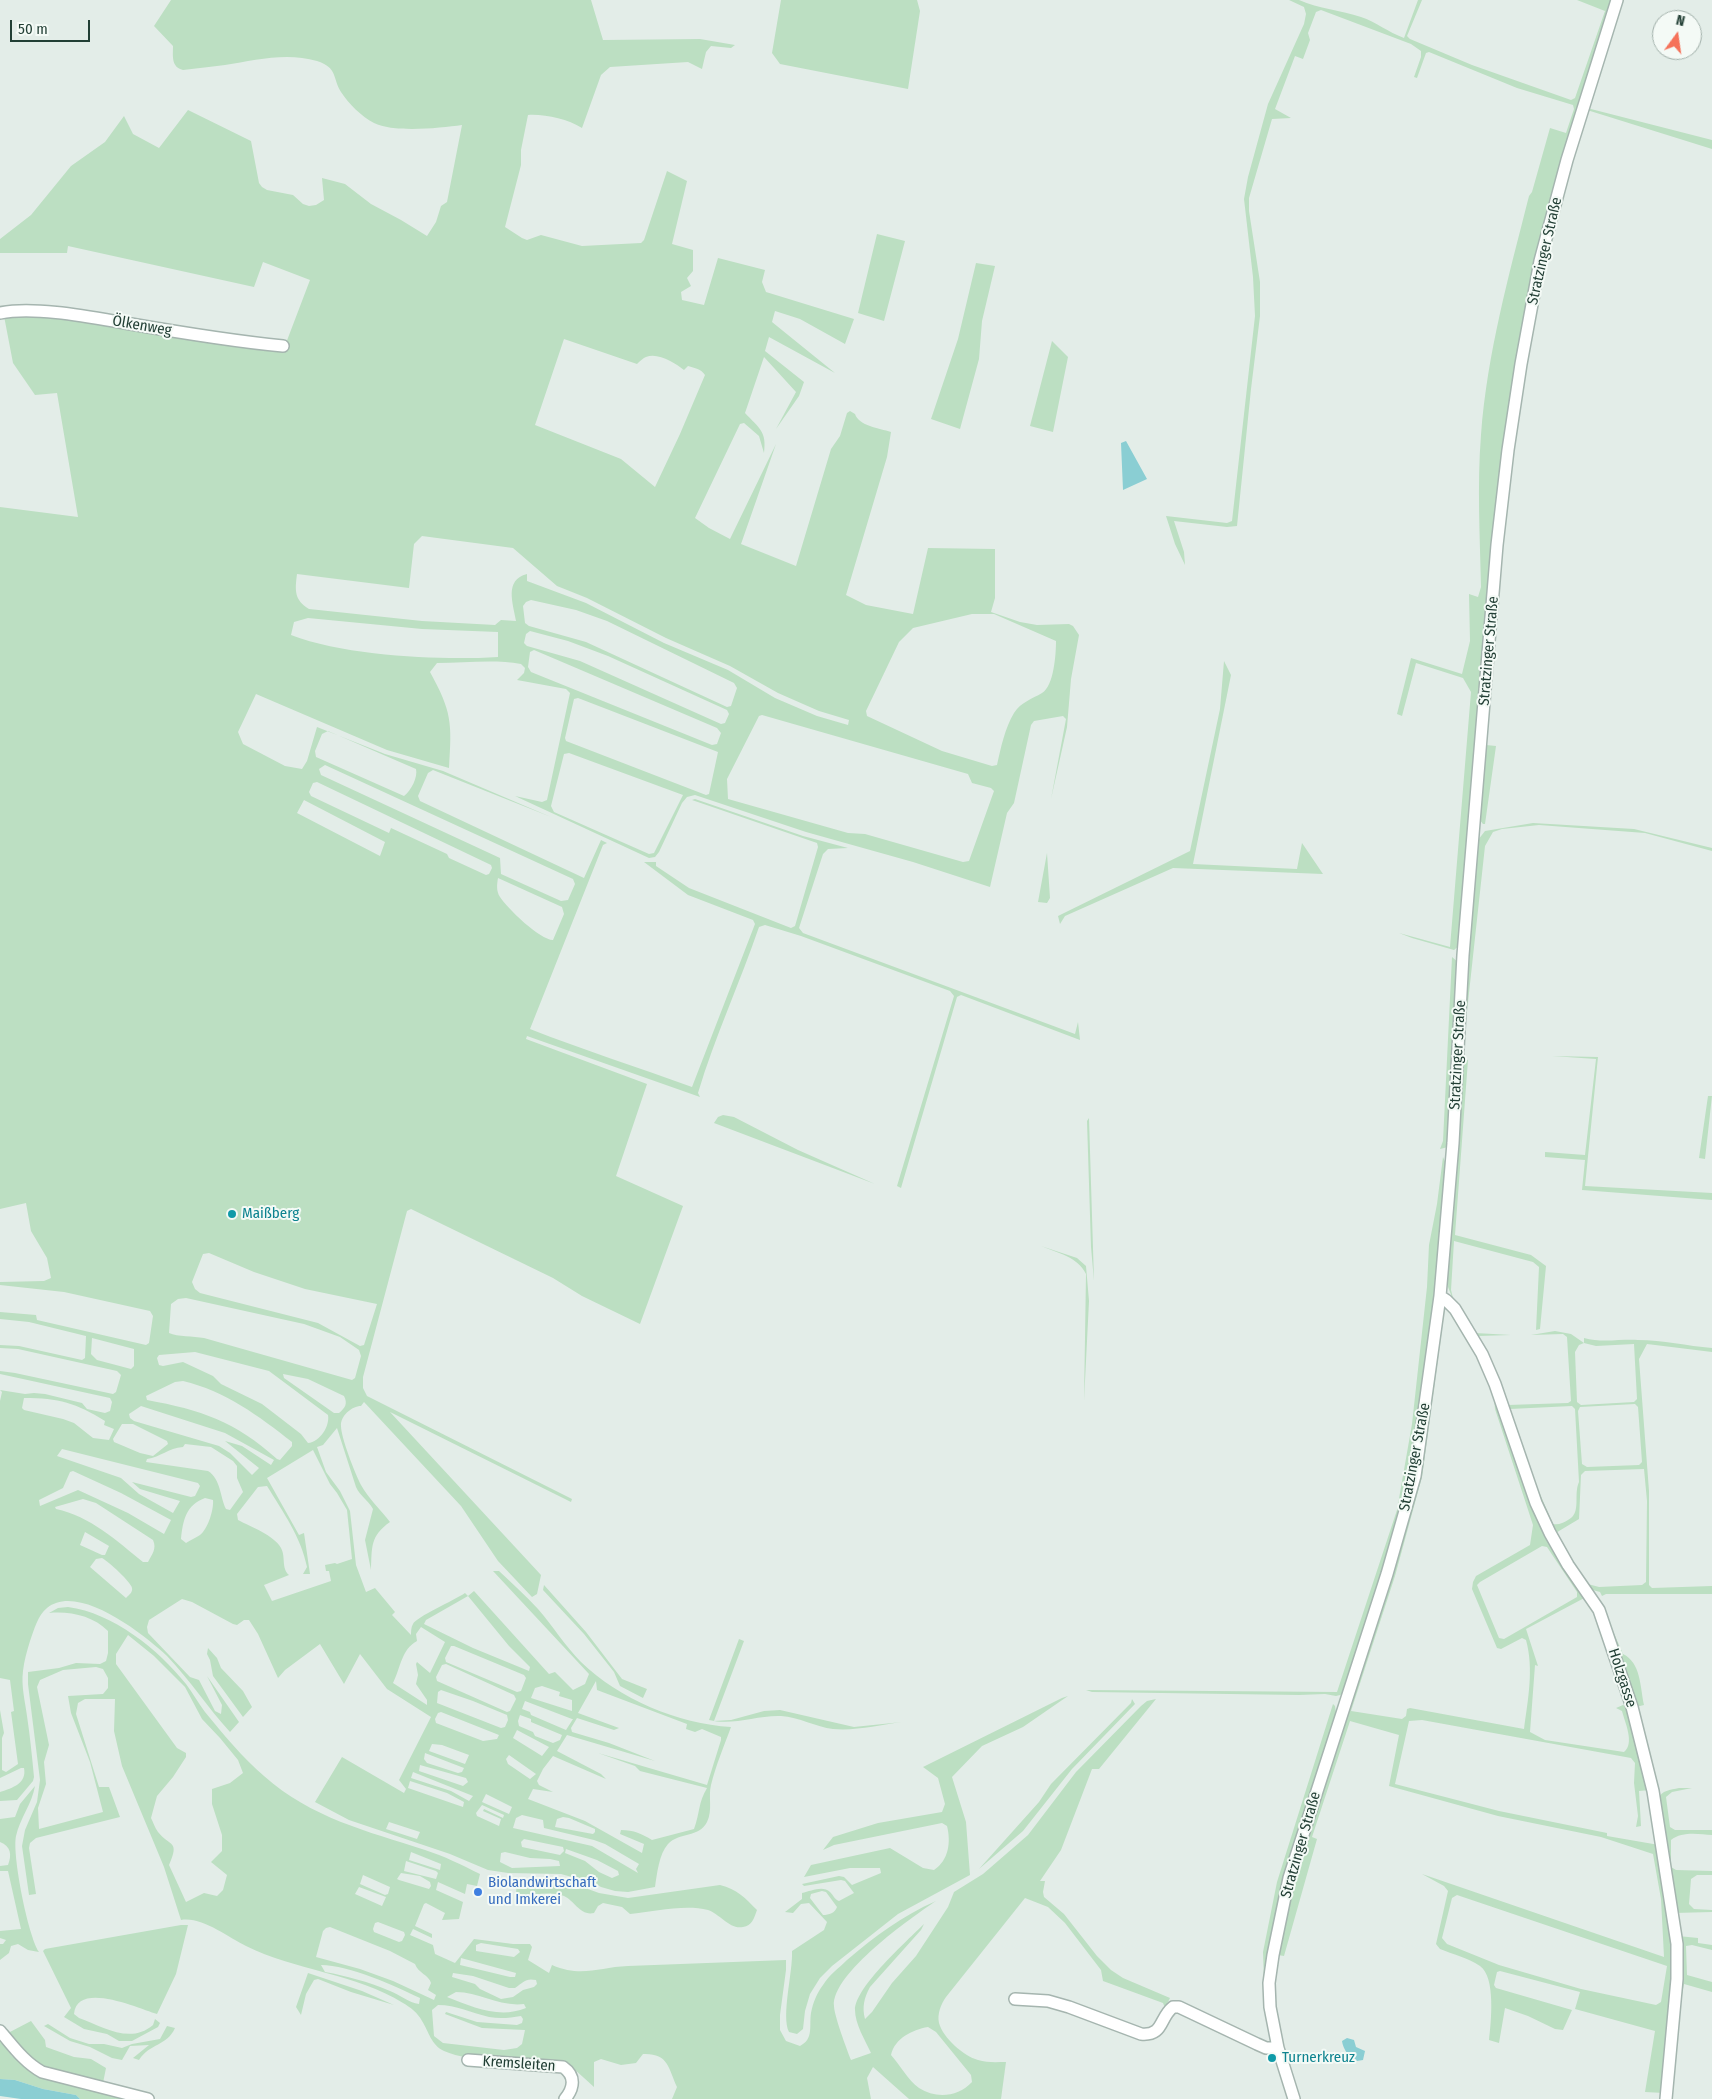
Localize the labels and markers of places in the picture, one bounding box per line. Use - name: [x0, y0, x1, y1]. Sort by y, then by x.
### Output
- place label: Maißberg: [242, 1205, 299, 1223]
- marker: Maißberg: [226, 1208, 238, 1220]
- place label: Biolandwirtschaft und Imkerei: [488, 1874, 596, 1909]
- marker: Biolandwirtschaft und Imkerei: [472, 1886, 484, 1898]
- place label: Turnerkreuz: [1282, 2049, 1355, 2067]
- marker: Turnerkreuz: [1266, 2052, 1278, 2064]

